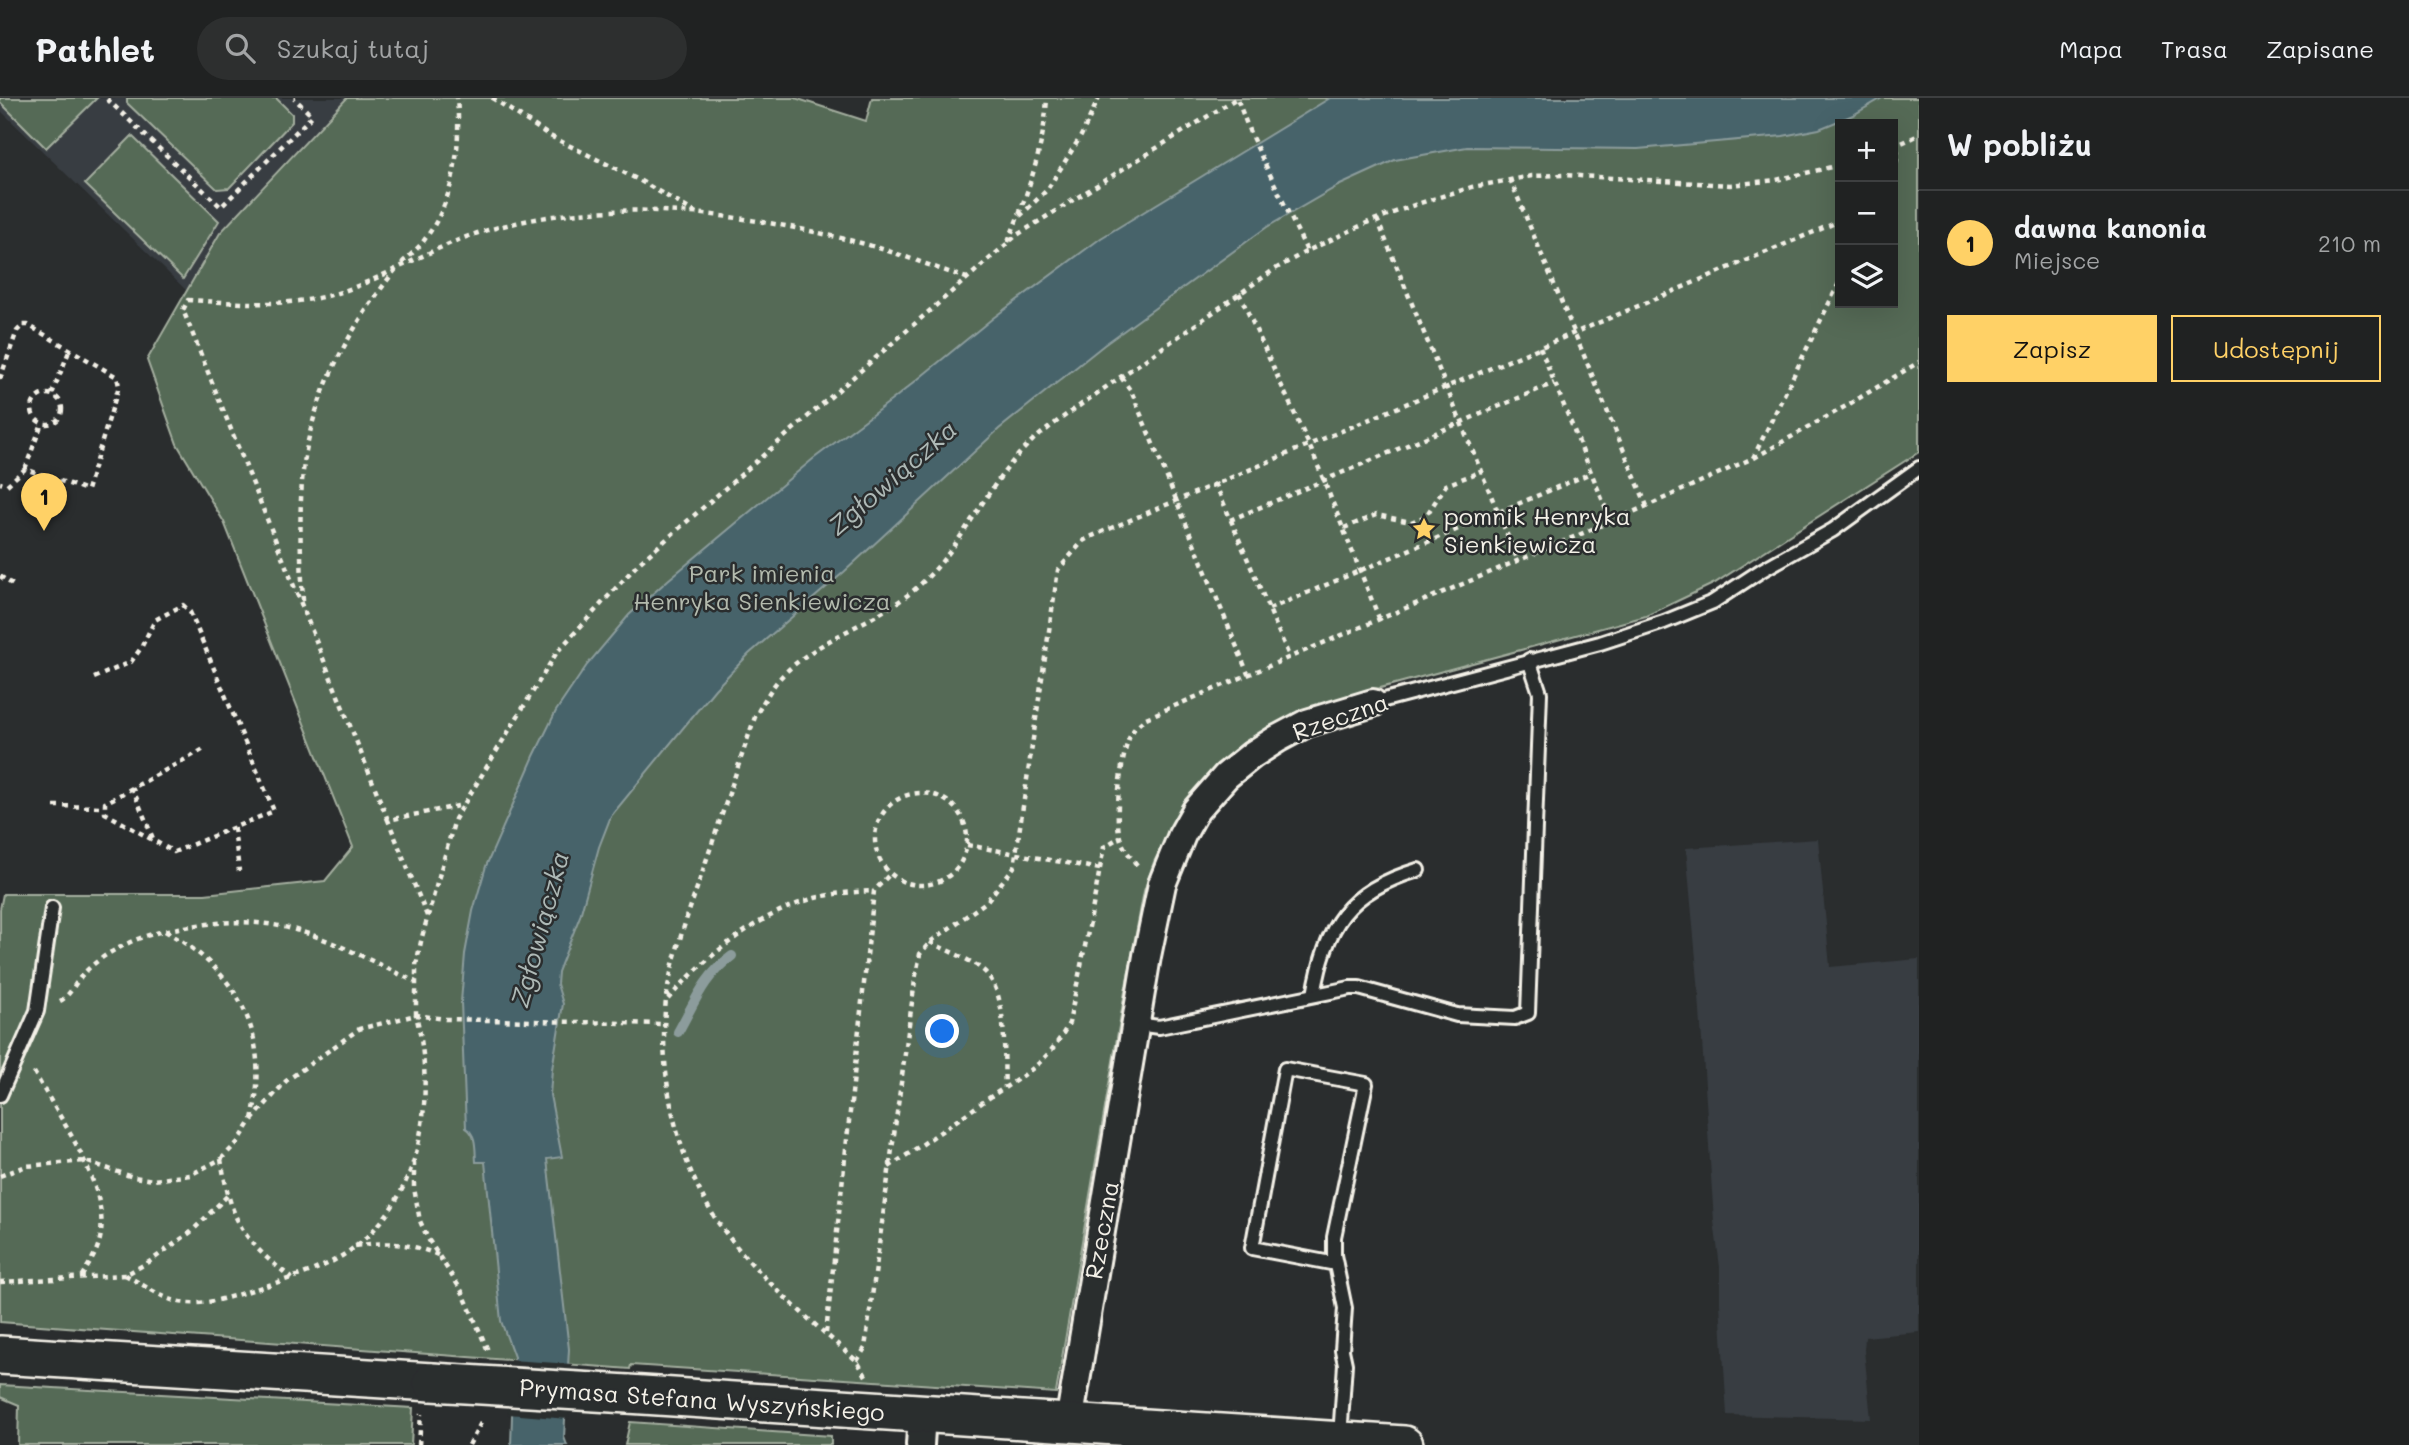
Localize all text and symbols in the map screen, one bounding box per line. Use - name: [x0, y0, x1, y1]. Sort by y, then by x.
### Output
- search box: [197, 17, 687, 80]
- text: Pathlet: [35, 27, 155, 70]
- icon: search: [221, 29, 259, 67]
- text: Szukaj tutaj: [277, 31, 429, 65]
- text: Mapa: [2059, 33, 2123, 64]
- text: Trasa: [2161, 33, 2228, 64]
- text: Zapisane: [2266, 33, 2374, 64]
- map controls: [1835, 119, 1898, 308]
- button: +: [1835, 119, 1898, 182]
- text: W pobliżu: [1947, 124, 2092, 164]
- button: −: [1835, 182, 1898, 245]
- text: dawna kanonia: [2014, 211, 2207, 245]
- text: 1: [1965, 228, 1975, 258]
- text: 210 m: [2318, 228, 2381, 258]
- button: layers: [1835, 245, 1898, 308]
- text: Miejsce: [2014, 245, 2100, 275]
- button: Zapisz: [1947, 315, 2157, 382]
- button: Udostępnij: [2171, 315, 2381, 382]
- water label: Zgłowiączka: [820, 412, 964, 542]
- pin: 1: [21, 473, 67, 531]
- place label: pomnik Henryka Sienkiewicza: [1444, 500, 1631, 559]
- place icon: pomnik Henryka Sienkiewicza: [1410, 515, 1438, 543]
- park label: Park imienia Henryka Sienkiewicza: [633, 557, 891, 616]
- street label: Rzeczna: [1288, 685, 1392, 747]
- water label: Zgłowiączka: [502, 847, 576, 1011]
- your location: [925, 1014, 959, 1048]
- street label: Rzeczna: [1077, 1178, 1125, 1282]
- street label: Prymasa Stefana Wyszyńskiego: [518, 1371, 886, 1427]

